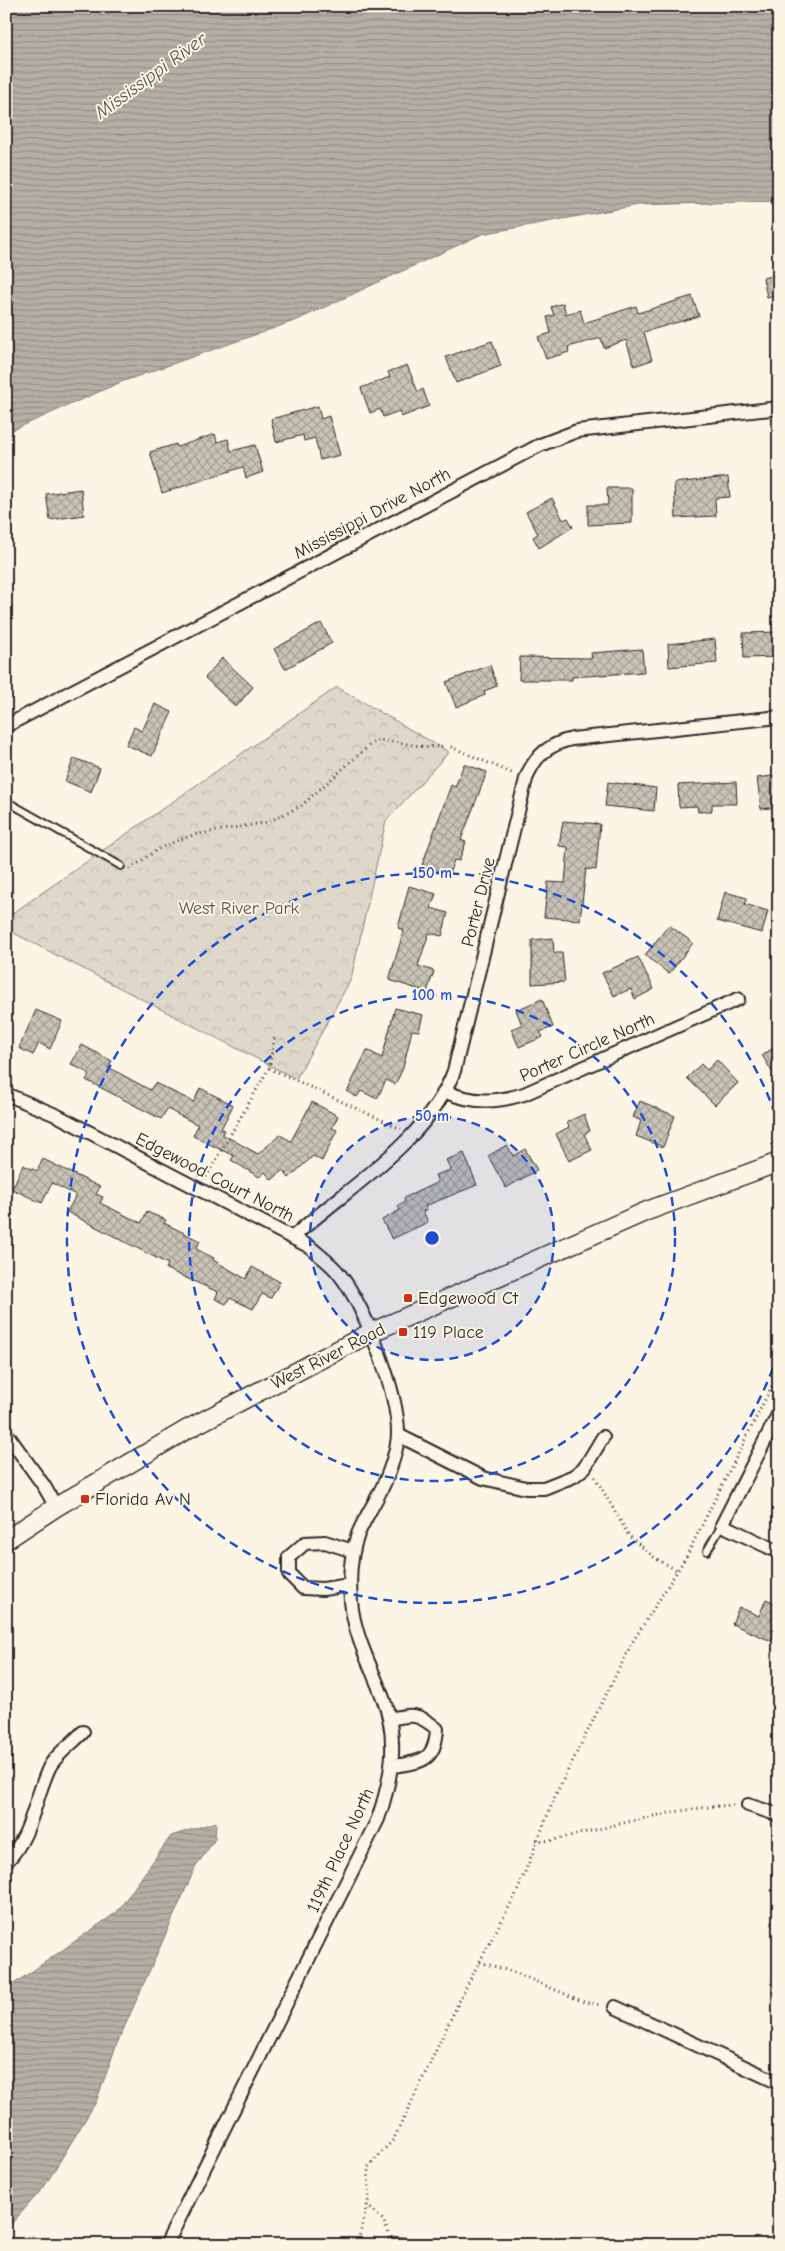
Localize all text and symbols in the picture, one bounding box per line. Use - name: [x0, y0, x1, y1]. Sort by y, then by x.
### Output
- water label: Mississippi River: [90, 27, 212, 124]
- street label: Mississippi Drive North: [290, 463, 454, 564]
- street label: Porter Drive: [457, 855, 500, 949]
- text: 150 m: [412, 864, 452, 882]
- park label: West River Park: [179, 898, 300, 919]
- text: 100 m: [412, 986, 452, 1004]
- street label: Porter Circle North: [516, 1008, 658, 1087]
- text: 50 m: [415, 1107, 449, 1125]
- street label: Edgewood Court North: [132, 1128, 298, 1227]
- centre of rings: [423, 1229, 441, 1247]
- place label: Edgewood Ct: [418, 1288, 519, 1309]
- marker: Edgewood Ct: [402, 1292, 414, 1304]
- street label: West River Road: [268, 1319, 389, 1394]
- place label: 119 Place: [413, 1322, 484, 1343]
- marker: 119 Place: [397, 1326, 409, 1338]
- place label: Florida Av N: [95, 1489, 191, 1510]
- marker: Florida Av N: [79, 1493, 91, 1505]
- street label: 119th Place North: [302, 1785, 378, 1916]

